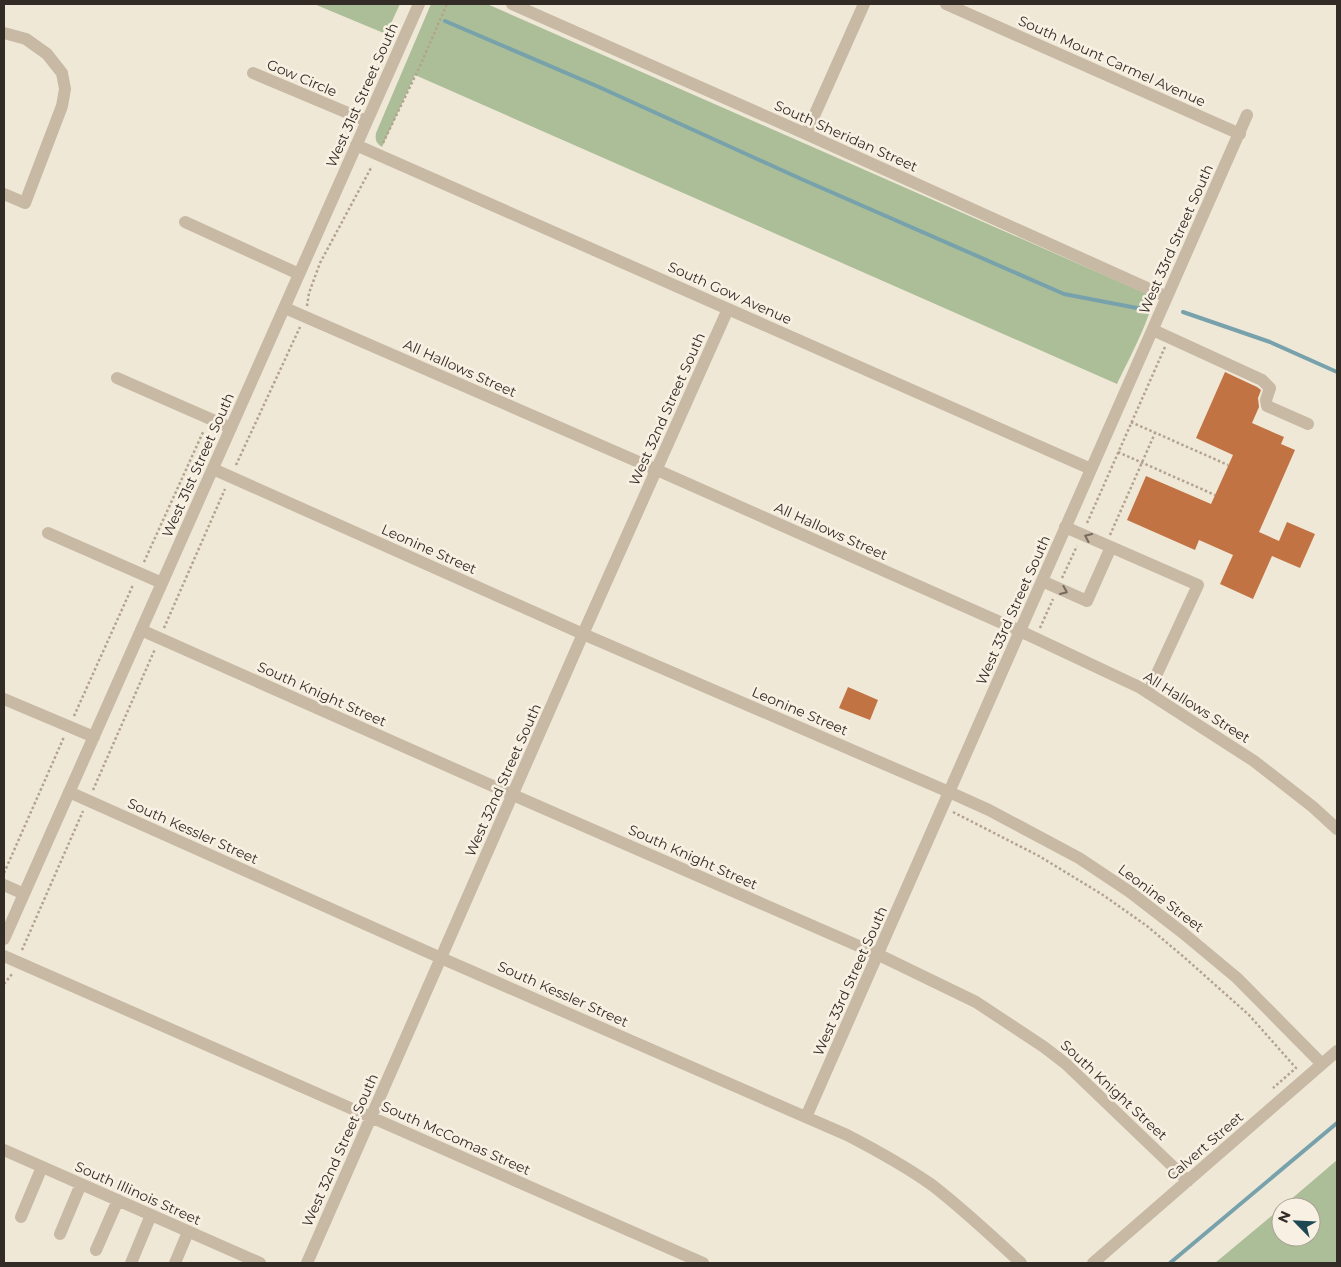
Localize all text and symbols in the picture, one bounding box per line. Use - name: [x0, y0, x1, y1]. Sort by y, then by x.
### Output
- street label: South Mount Carmel Avenue: [1016, 11, 1208, 111]
- street label: West 31st Street South: [322, 20, 402, 170]
- street label: Gow Circle: [264, 55, 340, 101]
- street label: South Sheridan Street: [772, 96, 921, 176]
- street label: West 33rd Street South: [1135, 161, 1217, 317]
- street label: South Gow Avenue: [665, 258, 795, 328]
- street label: West 32nd Street South: [625, 330, 709, 488]
- street label: All Hallows Street: [401, 335, 520, 401]
- street label: West 31st Street South: [158, 390, 238, 540]
- street label: All Hallows Street: [772, 498, 891, 564]
- street label: Leonine Street: [379, 520, 480, 578]
- street label: West 33rd Street South: [972, 532, 1054, 688]
- one-way arrow: [1084, 533, 1093, 544]
- one-way arrow: [1059, 585, 1068, 596]
- street label: South Knight Street: [255, 657, 390, 731]
- street label: All Hallows Street: [1140, 667, 1254, 747]
- street label: Leonine Street: [749, 683, 851, 739]
- street label: West 32nd Street South: [461, 701, 545, 859]
- street label: South Kessler Street: [125, 794, 261, 868]
- street label: South Knight Street: [626, 820, 761, 894]
- street label: Leonine Street: [1115, 860, 1208, 936]
- street label: West 33rd Street South: [809, 903, 891, 1059]
- street label: South Kessler Street: [495, 957, 631, 1031]
- street label: South Knight Street: [1057, 1036, 1171, 1144]
- street label: West 32nd Street South: [298, 1071, 382, 1229]
- street label: South McComas Street: [379, 1097, 534, 1179]
- street label: Calvert Street: [1163, 1108, 1247, 1184]
- street label: South Illinois Street: [72, 1157, 204, 1229]
- north arrow: [1271, 1197, 1321, 1247]
- text: N: [1274, 1208, 1295, 1226]

